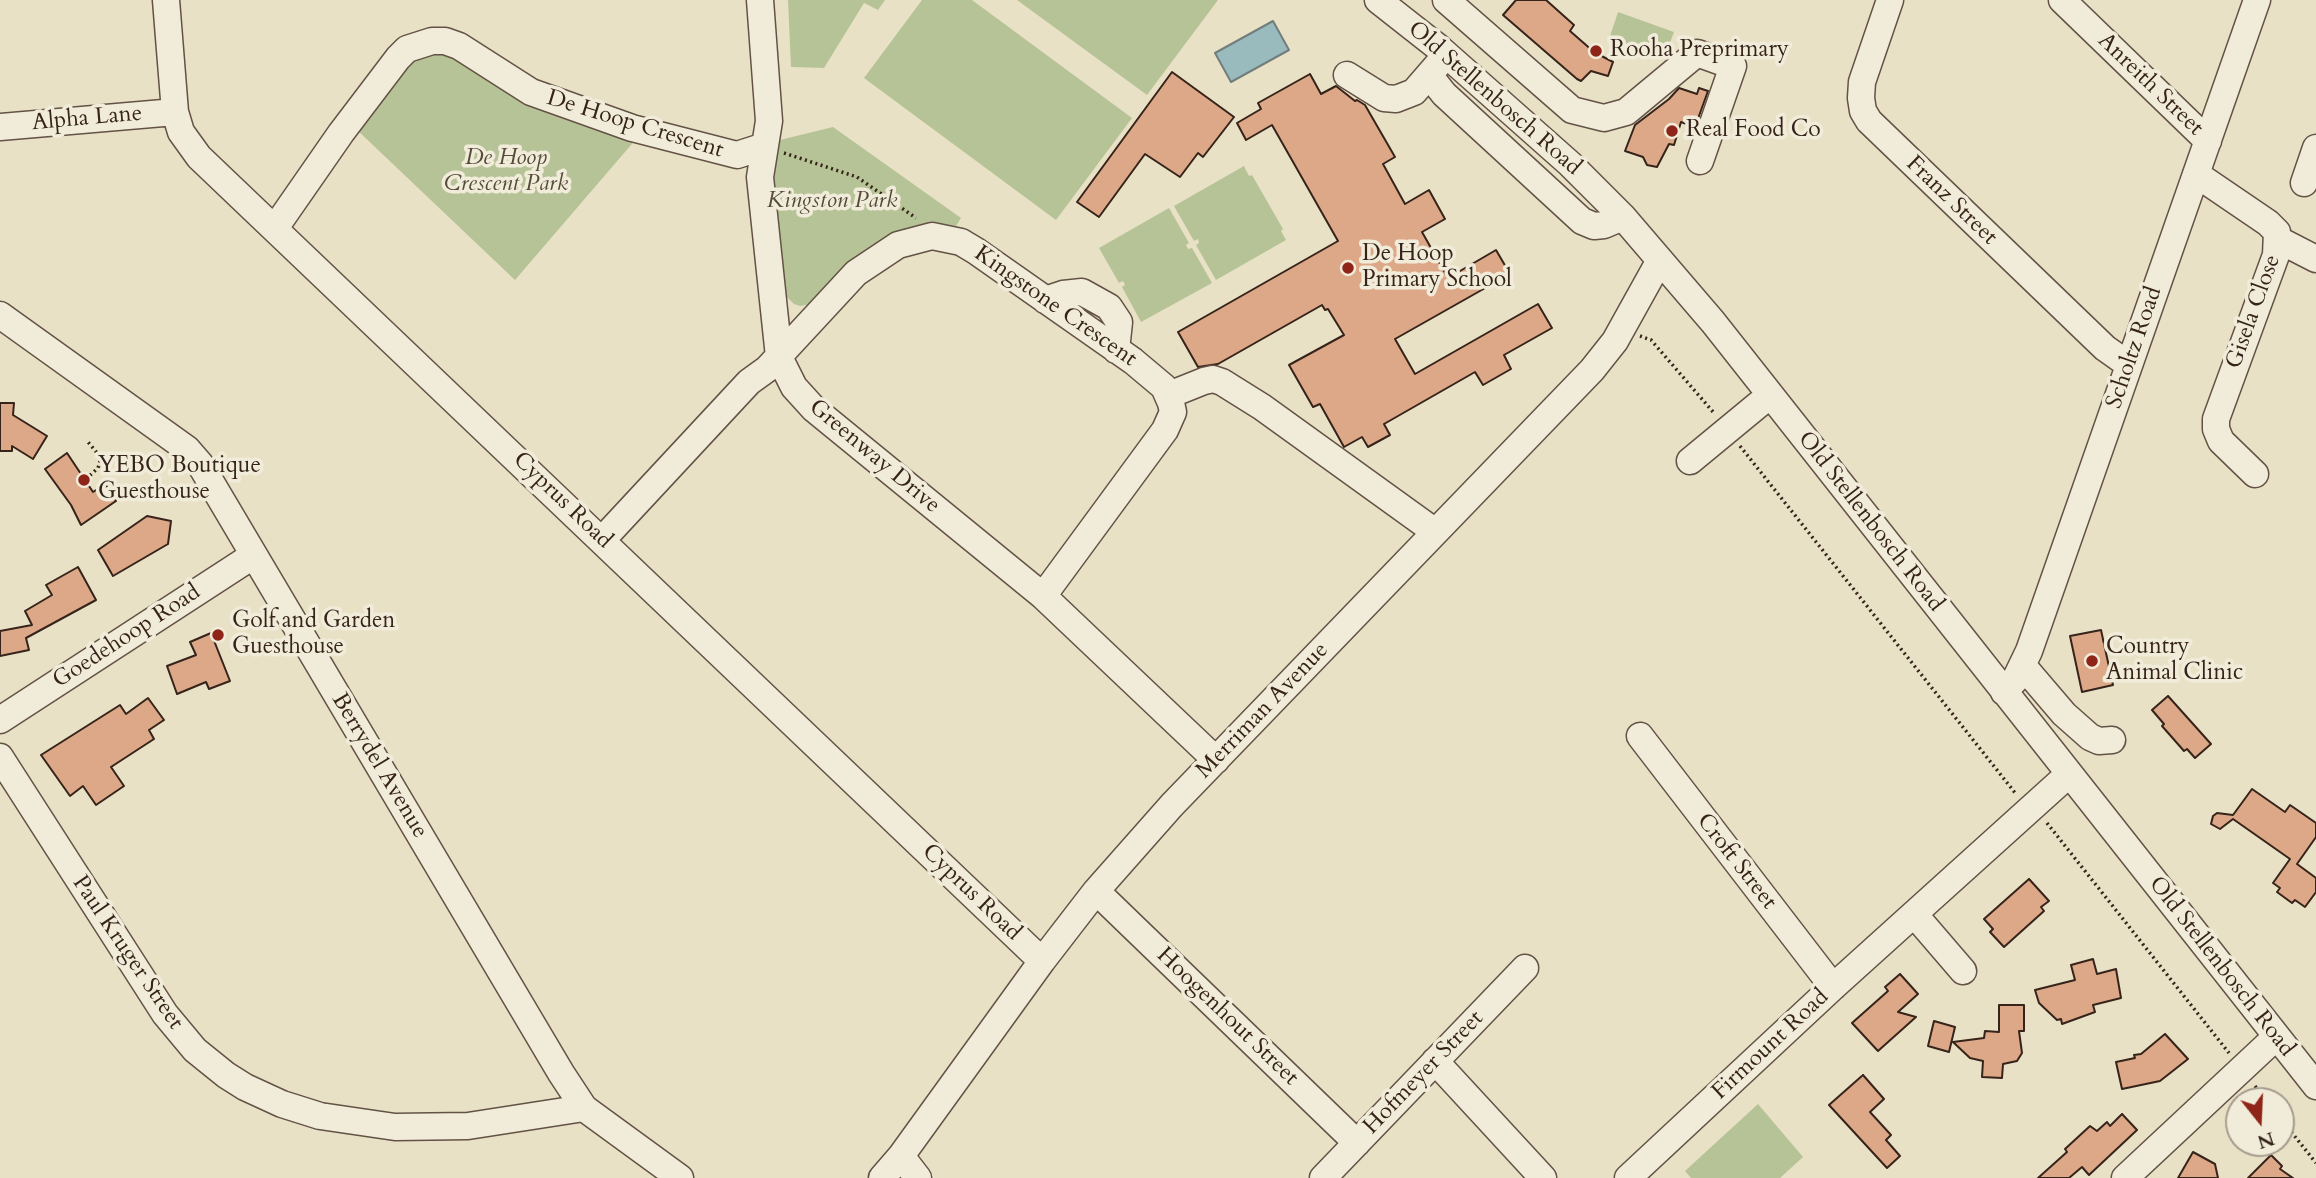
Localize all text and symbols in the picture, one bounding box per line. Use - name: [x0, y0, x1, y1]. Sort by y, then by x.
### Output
- street label: Old Stellenbosch Road: [1402, 16, 1586, 182]
- street label: Anreith Street: [2091, 28, 2209, 142]
- place label: Rooha Preprimary: [1610, 37, 1789, 65]
- marker: Rooha Preprimary: [1588, 43, 1604, 59]
- street label: De Hoop Crescent: [543, 85, 727, 165]
- street label: Alpha Lane: [31, 100, 143, 138]
- place label: Real Food Co: [1686, 117, 1821, 145]
- marker: Real Food Co: [1664, 123, 1680, 139]
- park label: De Hoop Crescent Park: [444, 145, 568, 199]
- street label: Franz Street: [1900, 151, 2002, 251]
- park label: Kingston Park: [767, 188, 897, 216]
- street label: Kingstone Crescent: [968, 241, 1142, 373]
- place label: De Hoop Primary School: [1362, 241, 1512, 295]
- street label: Gisela Close: [2221, 251, 2287, 373]
- marker: De Hoop Primary School: [1340, 260, 1356, 276]
- street label: Scholtz Road: [2101, 283, 2169, 413]
- street label: Greenway Drive: [803, 394, 945, 520]
- street label: Old Stellenbosch Road: [1791, 426, 1949, 618]
- street label: Cyprus Road: [507, 447, 617, 555]
- place label: YEBO Boutique Guesthouse: [98, 453, 261, 507]
- marker: YEBO Boutique Guesthouse: [76, 472, 92, 488]
- street label: Goedehoop Road: [48, 579, 206, 695]
- place label: Golf and Garden Guesthouse: [232, 608, 395, 662]
- marker: Golf and Garden Guesthouse: [210, 627, 226, 643]
- place label: Country Animal Clinic: [2106, 634, 2243, 688]
- street label: Merriman Avenue: [1191, 637, 1335, 785]
- marker: Country Animal Clinic: [2084, 653, 2100, 669]
- street label: Berrydel Avenue: [325, 688, 433, 844]
- street label: Croft Street: [1690, 809, 1782, 915]
- street label: Cyprus Road: [916, 839, 1026, 947]
- street label: Paul Kruger Street: [65, 871, 189, 1035]
- street label: Old Stellenbosch Road: [2142, 871, 2300, 1063]
- street label: Hoogenhout Street: [1150, 942, 1304, 1092]
- street label: Firmount Road: [1707, 984, 1835, 1106]
- street label: Hofmeyer Street: [1358, 1005, 1490, 1141]
- north arrow: [2225, 1087, 2295, 1157]
- text: N: [2254, 1125, 2278, 1155]

